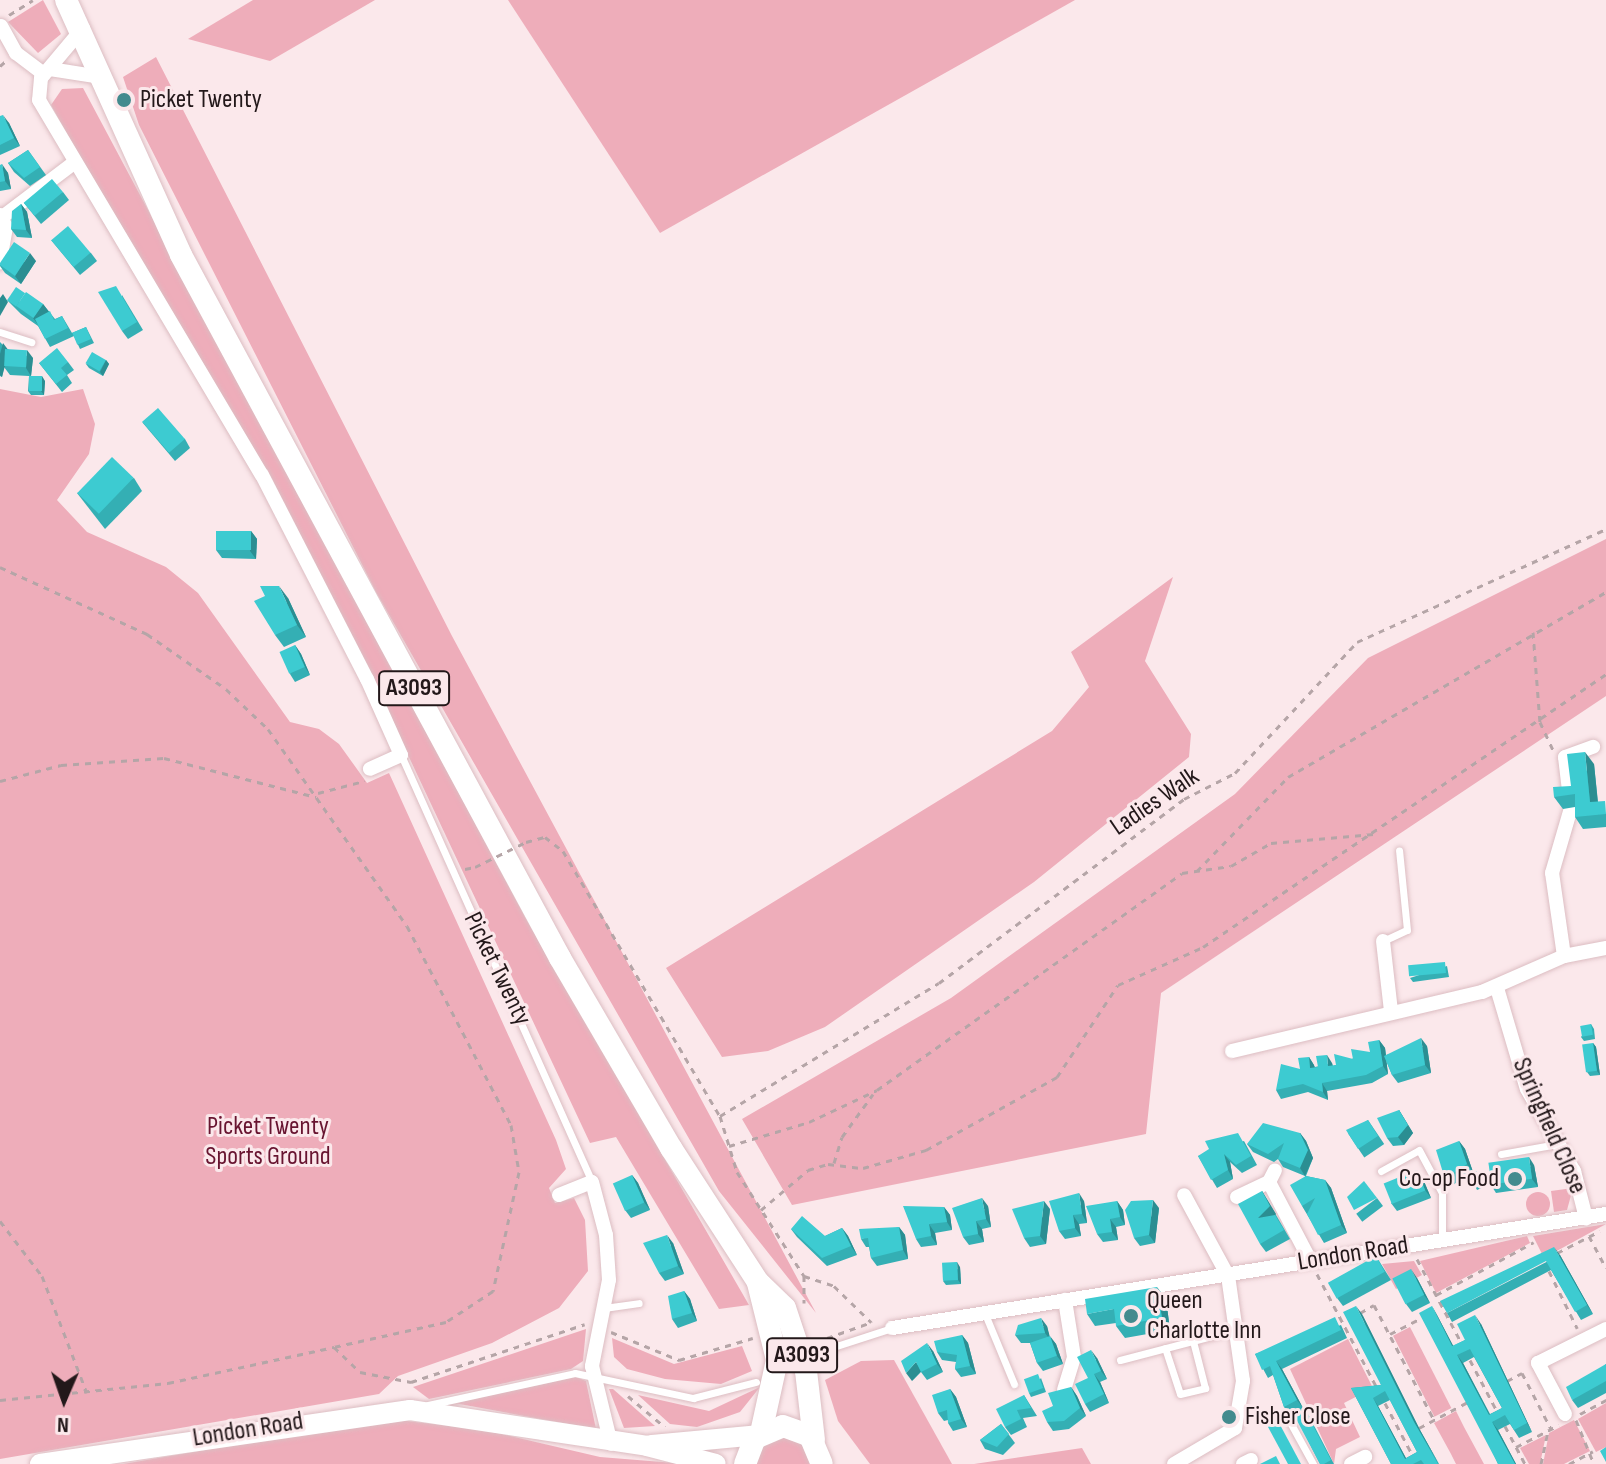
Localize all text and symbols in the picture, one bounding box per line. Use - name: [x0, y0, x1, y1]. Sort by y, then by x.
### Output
- place label: Picket Twenty: [140, 84, 262, 116]
- marker: Picket Twenty: [115, 91, 133, 109]
- road number: A3093: [378, 668, 450, 708]
- street label: Ladies Walk: [1105, 761, 1205, 843]
- street label: Picket Twenty: [456, 907, 538, 1031]
- street label: Springfield Close: [1505, 1053, 1593, 1199]
- park label: Picket Twenty Sports Ground: [205, 1111, 331, 1172]
- place label: Co-op Food: [1399, 1163, 1499, 1195]
- marker: Co-op Food: [1506, 1170, 1524, 1188]
- street label: London Road: [1296, 1230, 1410, 1278]
- place label: Queen Charlotte Inn: [1147, 1285, 1262, 1346]
- marker: Queen Charlotte Inn: [1122, 1307, 1140, 1325]
- road number: A3093: [766, 1335, 838, 1375]
- north arrow: [24, 1360, 104, 1440]
- place label: Fisher Close: [1245, 1401, 1351, 1433]
- street label: London Road: [191, 1406, 305, 1454]
- marker: Fisher Close: [1220, 1408, 1238, 1426]
- text: N: [57, 1411, 69, 1438]

